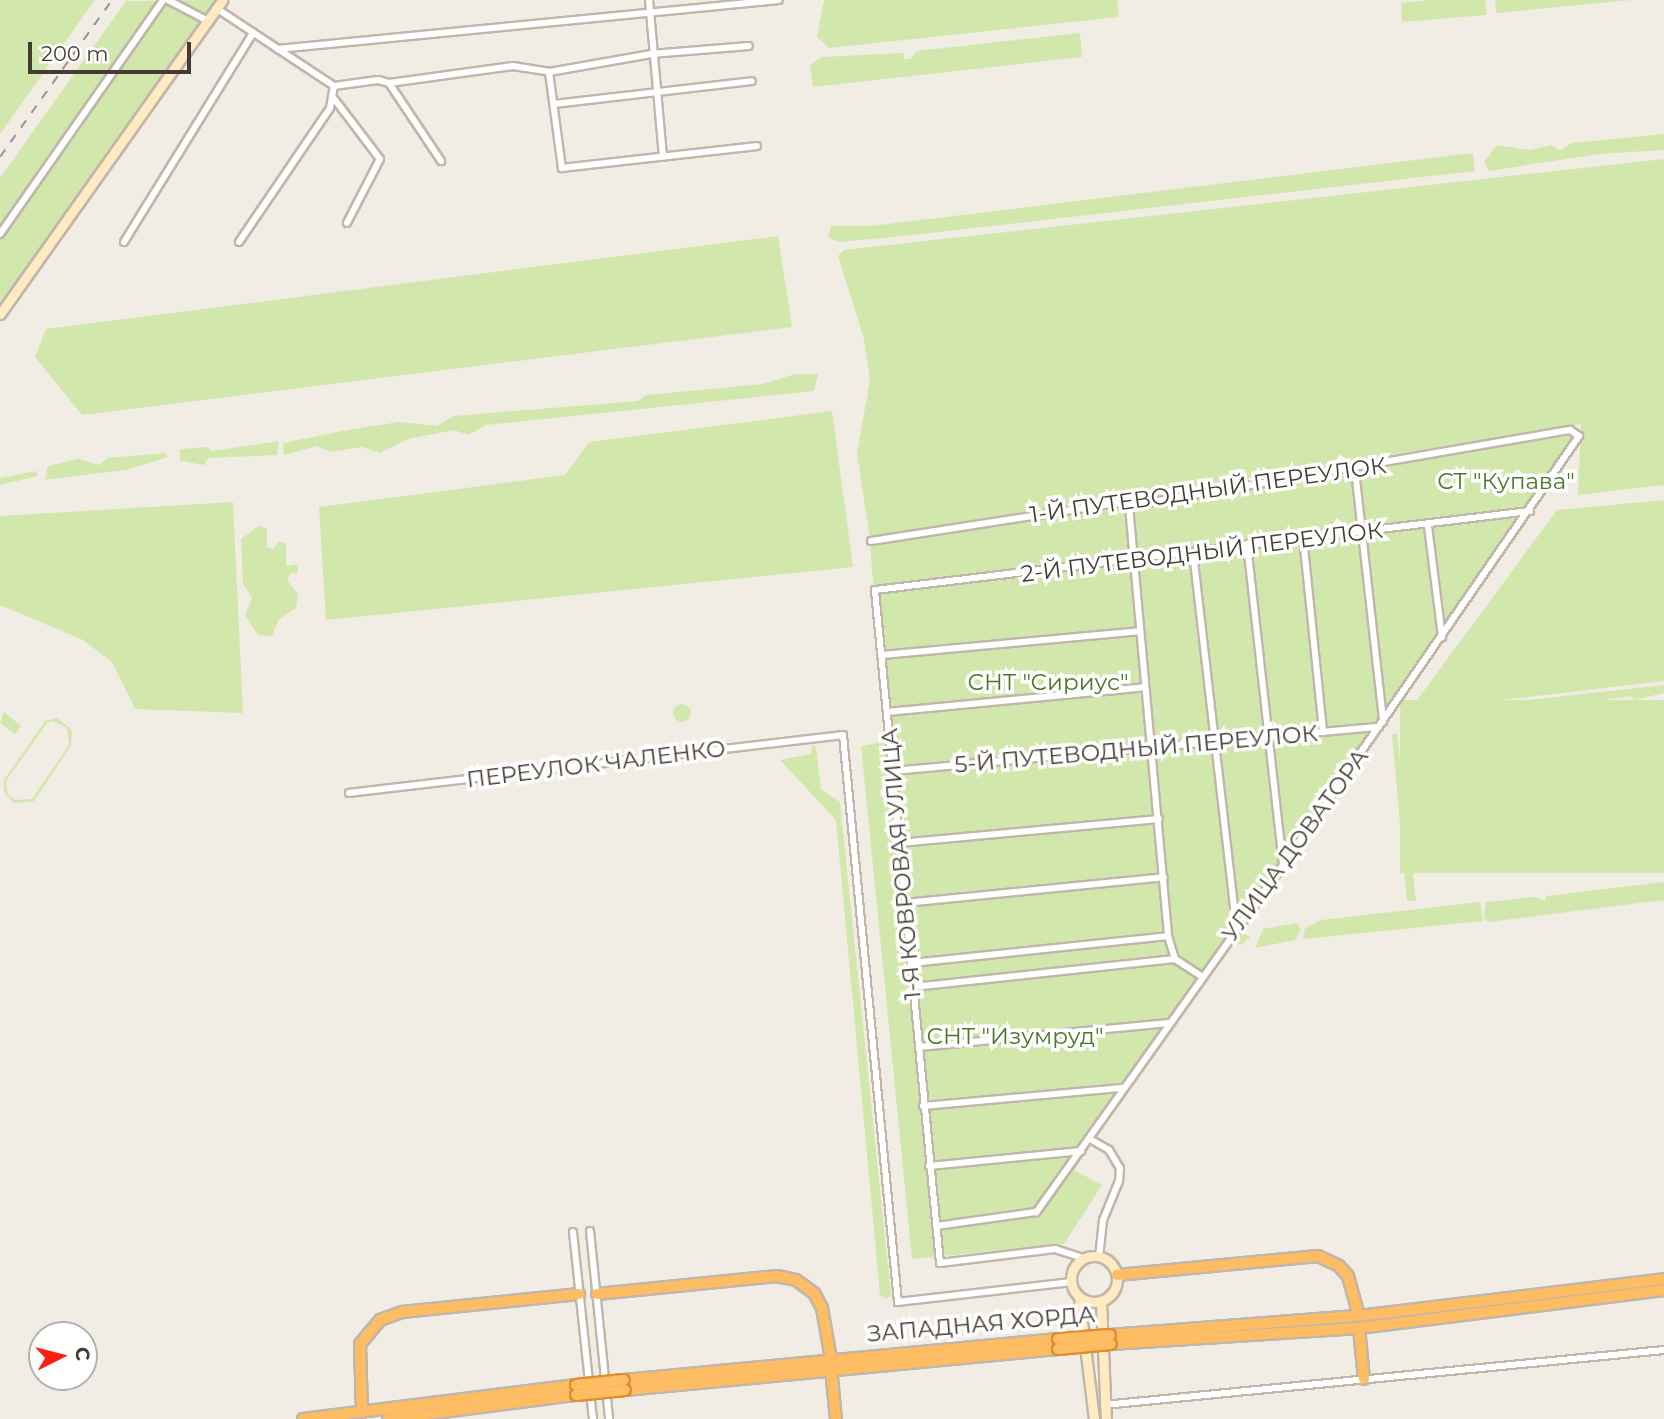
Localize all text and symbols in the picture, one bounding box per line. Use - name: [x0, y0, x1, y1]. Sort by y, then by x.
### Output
- scale bar: [32, 28, 194, 72]
- text: 200 m: [41, 41, 108, 66]
- street label: 1-Й ПУТЕВОДНЫЙ ПЕРЕУЛОК: [1028, 451, 1388, 529]
- park label: СТ "Купава": [1437, 467, 1575, 495]
- street label: 2-Й ПУТЕВОДНЫЙ ПЕРЕУЛОК: [1019, 516, 1385, 588]
- park label: СНТ "Сириус": [968, 668, 1128, 696]
- street label: 5-Й ПУТЕВОДНЫЙ ПЕРЕУЛОК: [953, 719, 1319, 779]
- street label: 1-Я КОВРОВАЯ УЛИЦА: [875, 727, 927, 1001]
- street label: ПЕРЕУЛОК ЧАЛЕНКО: [465, 734, 727, 794]
- street label: УЛИЦА ДОВАТОРА: [1216, 744, 1374, 946]
- park label: СНТ "Изумруд": [926, 1022, 1104, 1050]
- street label: ЗАПАДНАЯ ХОРДА: [866, 1300, 1096, 1348]
- north arrow: [28, 1321, 98, 1391]
- text: С: [70, 1346, 95, 1362]

